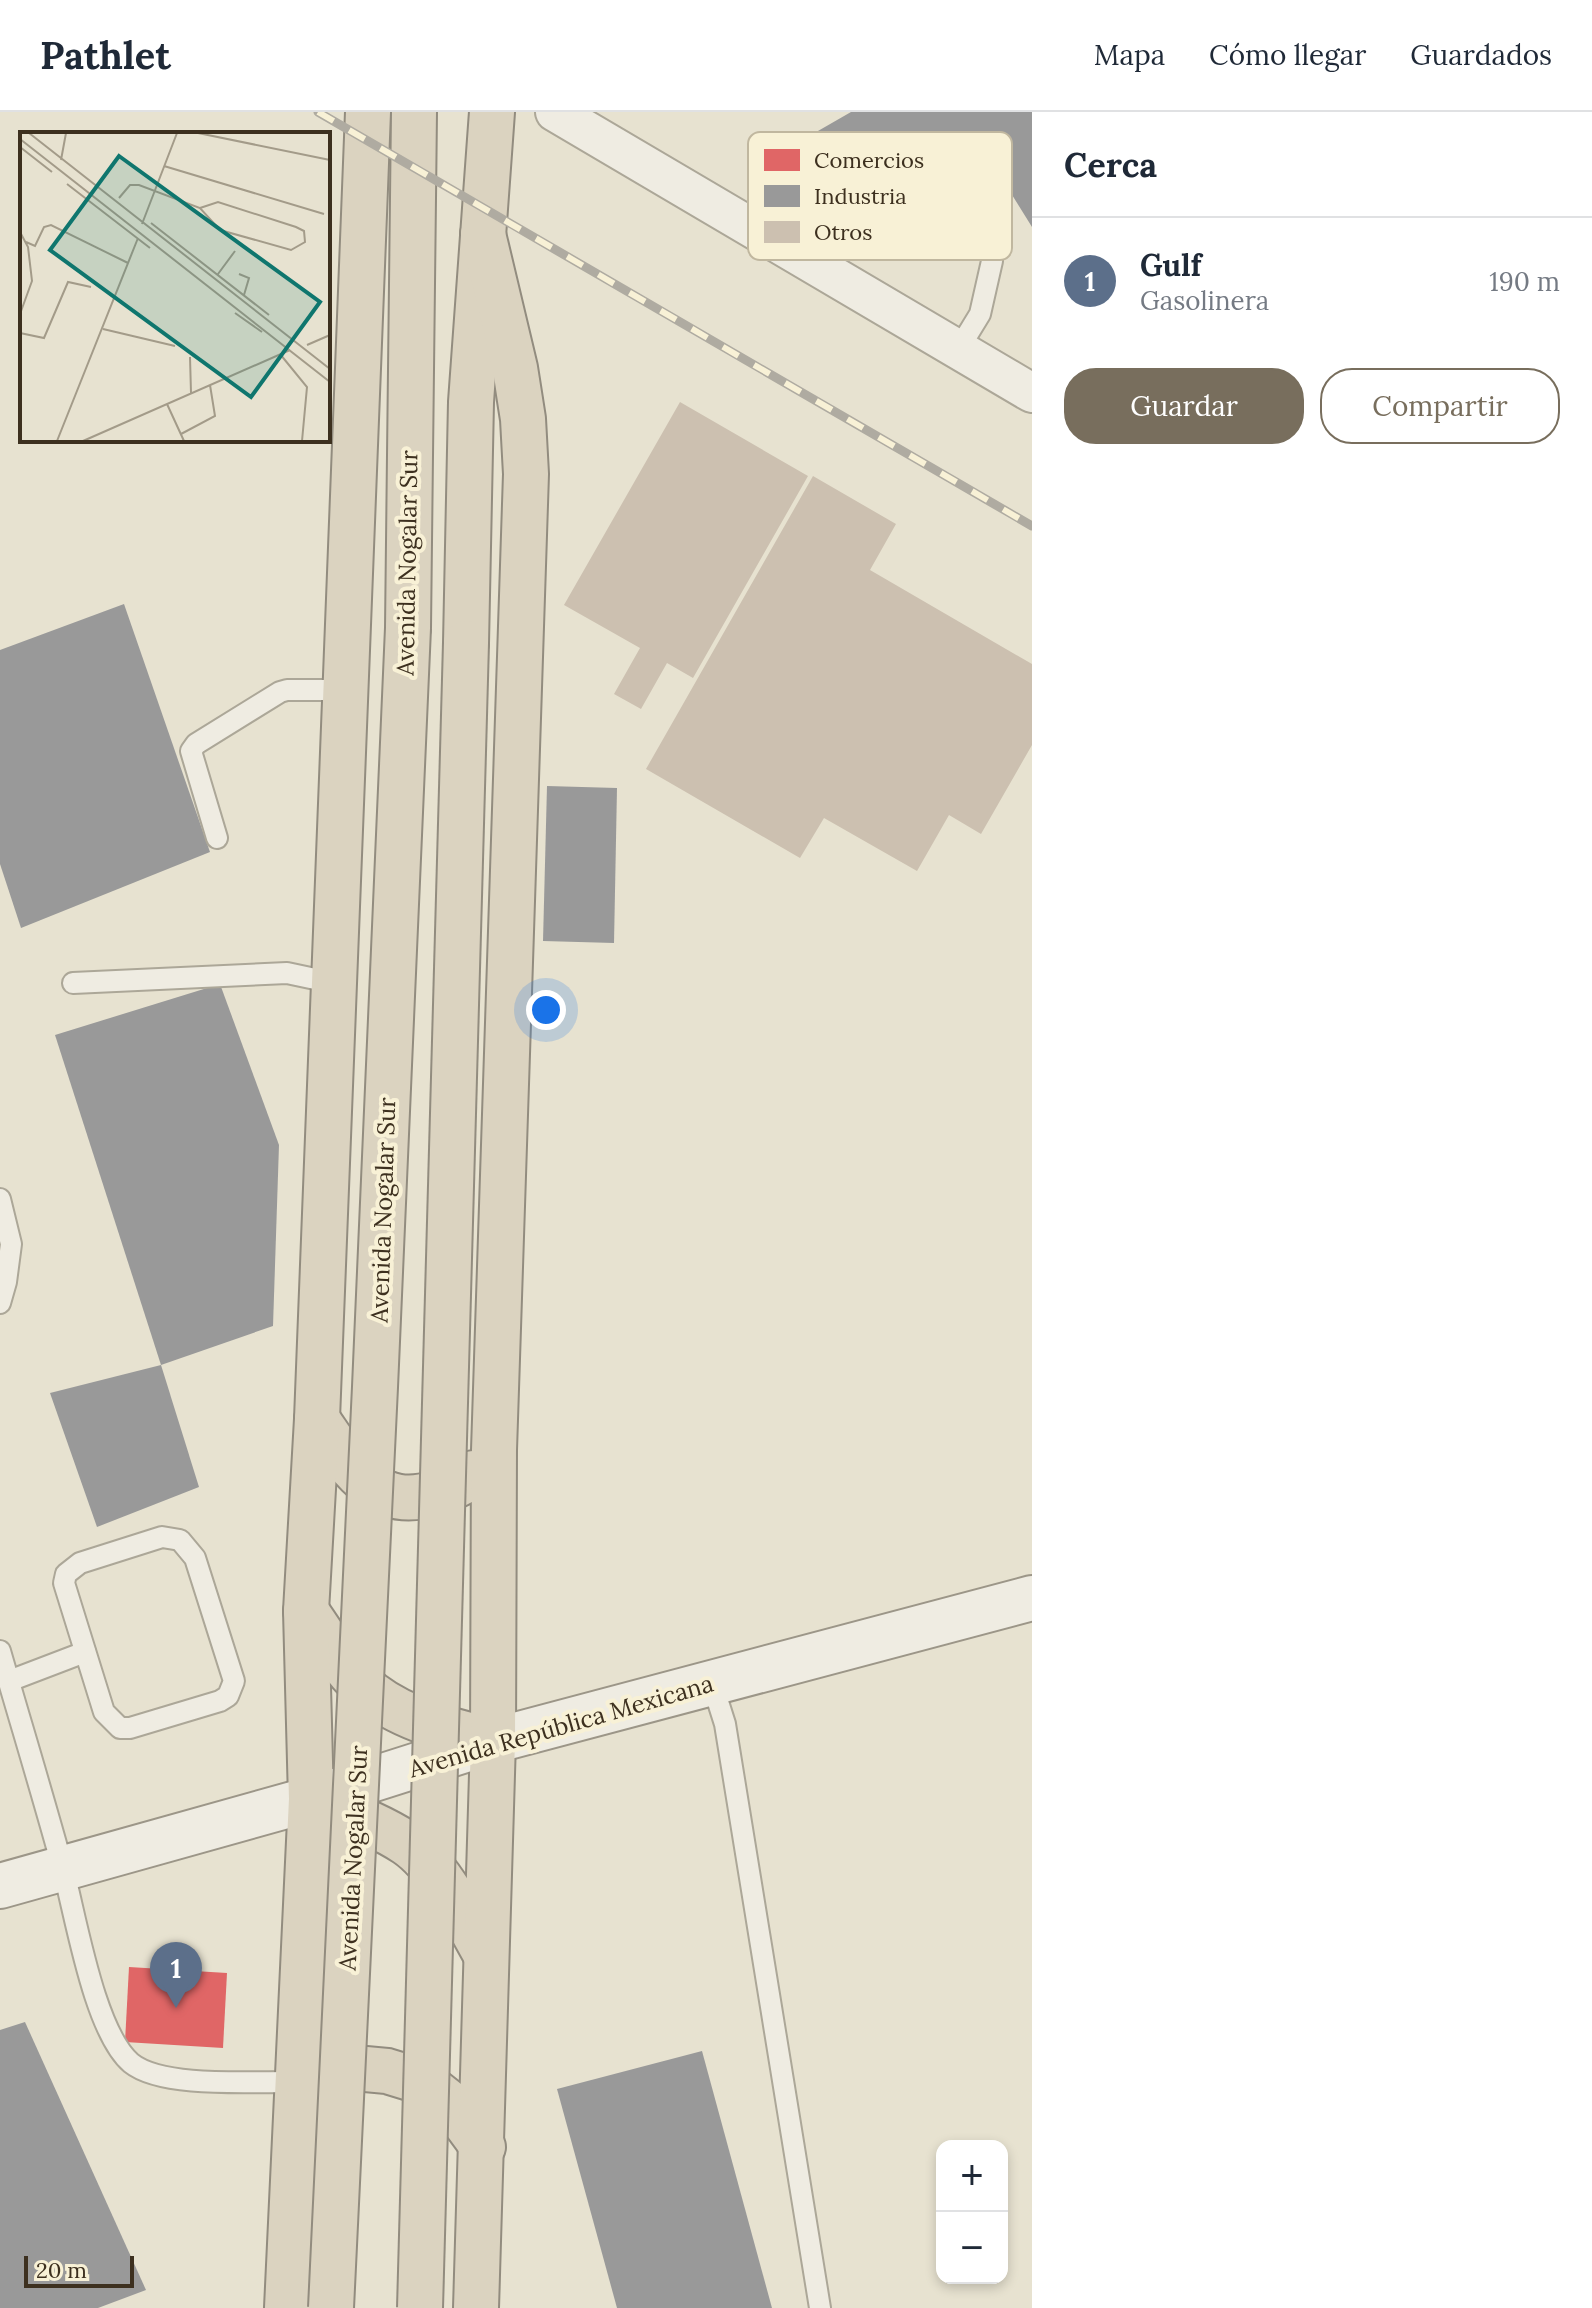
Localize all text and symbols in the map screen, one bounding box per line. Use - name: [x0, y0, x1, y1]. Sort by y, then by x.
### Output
- text: Pathlet: [40, 31, 171, 79]
- text: Mapa: [1094, 37, 1165, 73]
- text: Cómo llegar: [1209, 37, 1366, 73]
- text: Guardados: [1410, 37, 1552, 73]
- inset map: [20, 132, 330, 442]
- legend: [748, 132, 1012, 260]
- text: Cerca: [1064, 143, 1157, 186]
- text: Comercios: [814, 146, 924, 174]
- text: Industria: [814, 182, 907, 210]
- text: Otros: [814, 218, 872, 246]
- text: Gulf: [1140, 246, 1202, 284]
- text: 1: [1085, 265, 1095, 298]
- text: 190 m: [1489, 265, 1560, 298]
- text: Gasolinera: [1140, 284, 1269, 317]
- button: Guardar: [1064, 368, 1304, 444]
- button: Compartir: [1320, 368, 1560, 444]
- street label: Avenida Nogalar Sur: [390, 449, 424, 677]
- your location: [526, 990, 566, 1030]
- street label: Avenida Nogalar Sur: [364, 1096, 402, 1324]
- street label: Avenida República Mexicana: [404, 1668, 717, 1785]
- street label: Avenida Nogalar Sur: [332, 1744, 374, 1972]
- pin: 1: [150, 1942, 202, 2008]
- map controls: [936, 2140, 1008, 2284]
- button: +: [936, 2140, 1008, 2212]
- button: −: [936, 2212, 1008, 2284]
- scale bar: [24, 2252, 134, 2288]
- text: 20 m: [36, 2256, 87, 2284]

